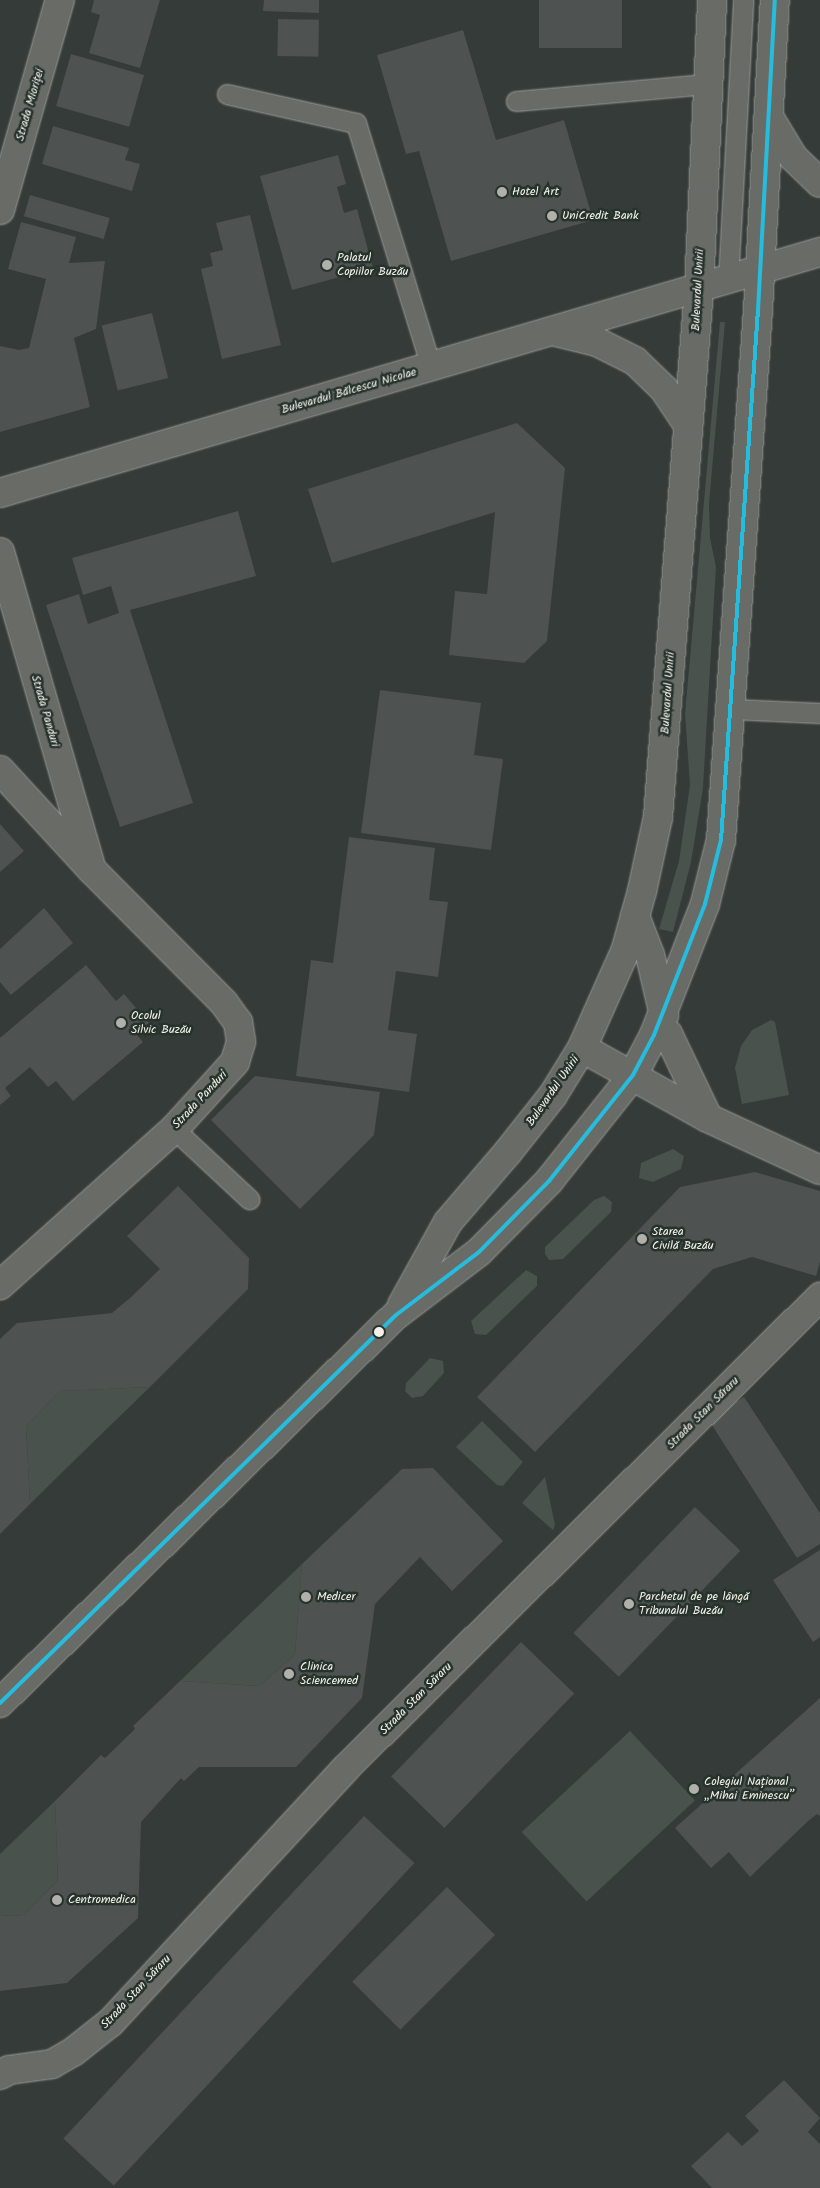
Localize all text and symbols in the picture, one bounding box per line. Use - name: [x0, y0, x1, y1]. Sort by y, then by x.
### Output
- street label: Strada Mioriței: [13, 67, 47, 143]
- place label: Hotel Art: [512, 185, 559, 199]
- marker: Hotel Art: [496, 186, 508, 198]
- place label: UniCredit Bank: [562, 209, 639, 223]
- marker: UniCredit Bank: [546, 210, 558, 222]
- street label: Bulevardul Unirii: [689, 249, 707, 331]
- place label: Palatul Copiilor Buzău: [337, 251, 408, 279]
- marker: Palatul Copiilor Buzău: [321, 259, 333, 271]
- street label: Bulevardul Bălcescu Nicolae: [280, 365, 418, 417]
- street label: Bulevardul Unirii: [658, 652, 678, 734]
- street label: Strada Panduri: [28, 673, 62, 749]
- place label: Ocolul Silvic Buzău: [131, 1009, 191, 1037]
- marker: Ocolul Silvic Buzău: [115, 1017, 127, 1029]
- street label: Bulevardul Unirii: [524, 1053, 582, 1129]
- street label: Strada Panduri: [169, 1068, 231, 1132]
- place label: Starea Civilă Buzău: [652, 1225, 714, 1253]
- marker: Starea Civilă Buzău: [636, 1233, 648, 1245]
- unlabelled marker: [374, 1327, 384, 1337]
- street label: Strada Stan Săraru: [664, 1374, 742, 1452]
- marker: Medicer: [299, 1590, 313, 1604]
- place label: Medicer: [317, 1590, 355, 1604]
- place label: Parchetul de pe lângă Tribunalul Buzău: [639, 1590, 749, 1618]
- marker: Parchetul de pe lângă Tribunalul Buzău: [623, 1598, 635, 1610]
- place label: Clinica Sciencemed: [300, 1660, 358, 1688]
- street label: Strada Stan Săraru: [377, 1660, 455, 1738]
- marker: Clinica Sciencemed: [282, 1667, 296, 1681]
- place label: Colegiul Național „Mihai Eminescu”: [704, 1775, 795, 1803]
- marker: Colegiul Național „Mihai Eminescu”: [688, 1783, 700, 1795]
- marker: Centromedica: [50, 1893, 64, 1907]
- place label: Centromedica: [68, 1893, 136, 1907]
- street label: Strada Stan Săraru: [98, 1952, 174, 2032]

